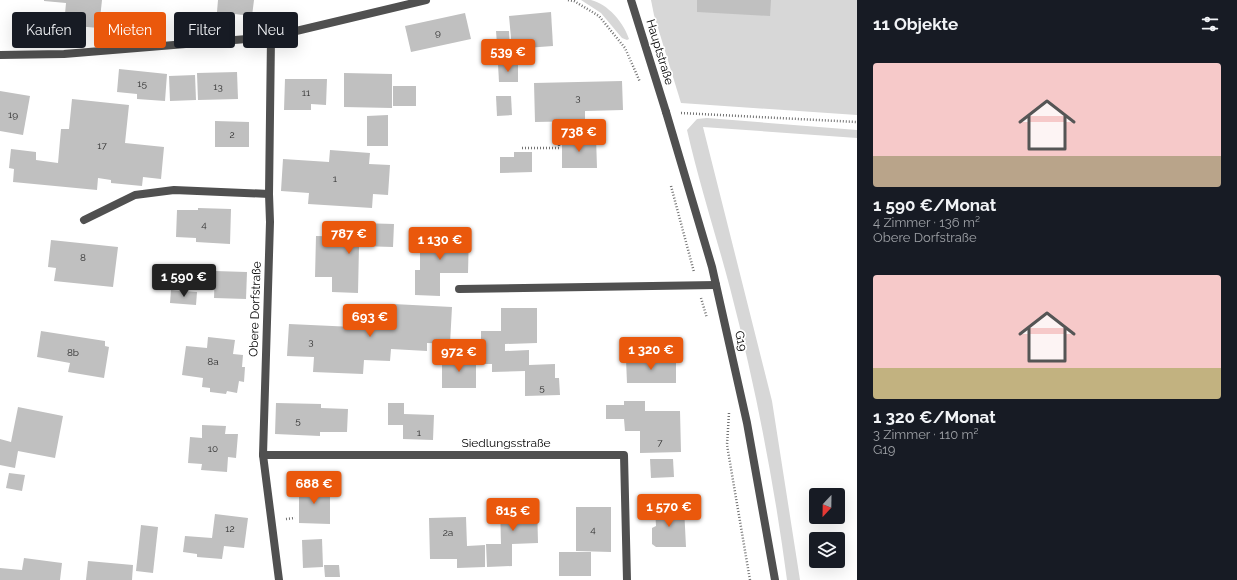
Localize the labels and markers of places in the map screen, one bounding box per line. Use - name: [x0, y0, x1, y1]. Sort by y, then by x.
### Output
- pin: 539 €: [480, 39, 536, 73]
- pin: 738 €: [551, 119, 607, 153]
- pin: 787 €: [321, 221, 377, 255]
- pin: 1 130 €: [403, 227, 477, 261]
- pin: 1 590 €: [147, 264, 221, 298]
- pin: 693 €: [342, 304, 398, 338]
- pin: 1 320 €: [614, 337, 688, 371]
- pin: 972 €: [431, 339, 487, 373]
- pin: 688 €: [286, 471, 342, 505]
- pin: 1 570 €: [632, 494, 706, 528]
- pin: 815 €: [485, 498, 541, 532]

